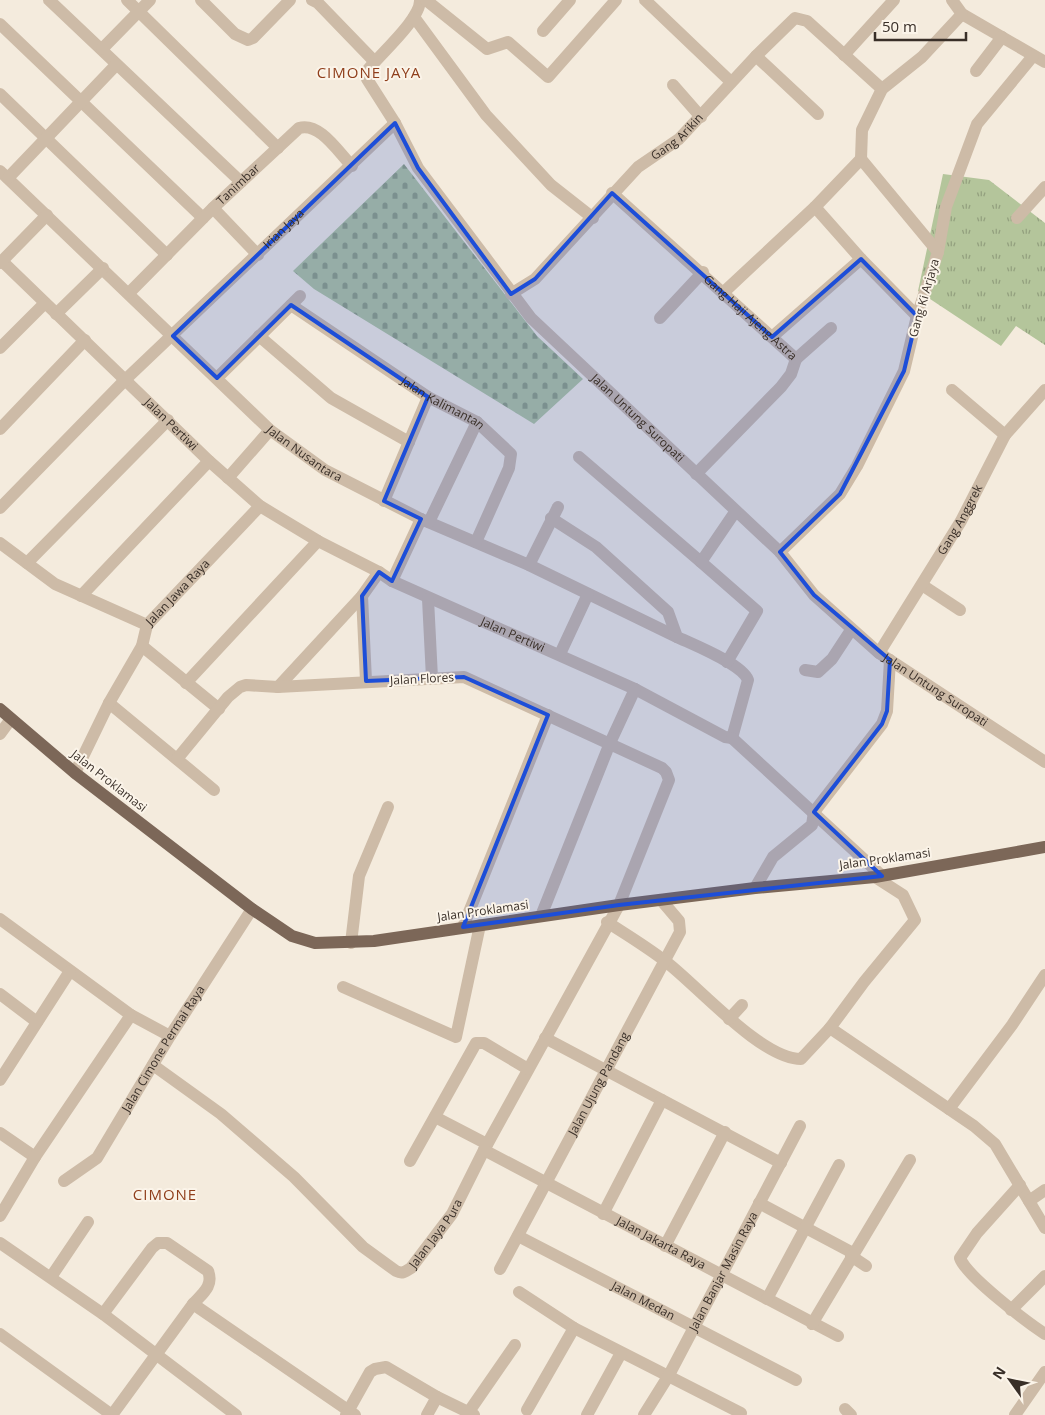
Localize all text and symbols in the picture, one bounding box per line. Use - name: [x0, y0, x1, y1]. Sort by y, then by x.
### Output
- scale bar: [875, 10, 966, 42]
- text: 50 m: [882, 16, 917, 36]
- district label: CIMONE JAYA: [317, 62, 421, 82]
- street label: Gang Arikin: [647, 109, 707, 164]
- street label: Tanimbar: [212, 160, 263, 209]
- street label: Irian Jaya: [259, 205, 308, 252]
- street label: Gang Ki Arjaya: [904, 257, 943, 339]
- street label: Gang Haji Ajeng Astra: [700, 270, 801, 364]
- street label: Jalan Untung Suropati: [587, 369, 688, 466]
- street label: Jalan Kalimantan: [397, 372, 489, 433]
- street label: Jalan Pertiwi: [140, 393, 202, 454]
- street label: Jalan Nusantara: [262, 421, 345, 485]
- street label: Gang Anggrek: [933, 481, 987, 558]
- street label: Jalan Jawa Raya: [141, 555, 213, 630]
- street label: Jalan Pertiwi: [477, 612, 548, 656]
- street label: Jalan Untung Suropati: [879, 648, 992, 730]
- street label: Jalan Flores: [389, 668, 455, 689]
- street label: Jalan Proklamasi: [67, 745, 151, 816]
- street label: Jalan Proklamasi: [837, 844, 932, 873]
- street label: Jalan Proklamasi: [435, 896, 530, 925]
- street label: Jalan Cimone Permai Raya: [117, 982, 208, 1116]
- street label: Jalan Ujung Pandang: [563, 1028, 633, 1139]
- district label: CIMONE: [133, 1184, 197, 1204]
- street label: Jalan Jaya Pura: [404, 1196, 466, 1273]
- street label: Jalan Banjar Masin Raya: [684, 1209, 761, 1335]
- street label: Jalan Jakarta Raya: [613, 1212, 709, 1273]
- street label: Jalan Medan: [608, 1277, 678, 1324]
- north arrow: [985, 1355, 1035, 1405]
- text: N: [988, 1363, 1010, 1383]

